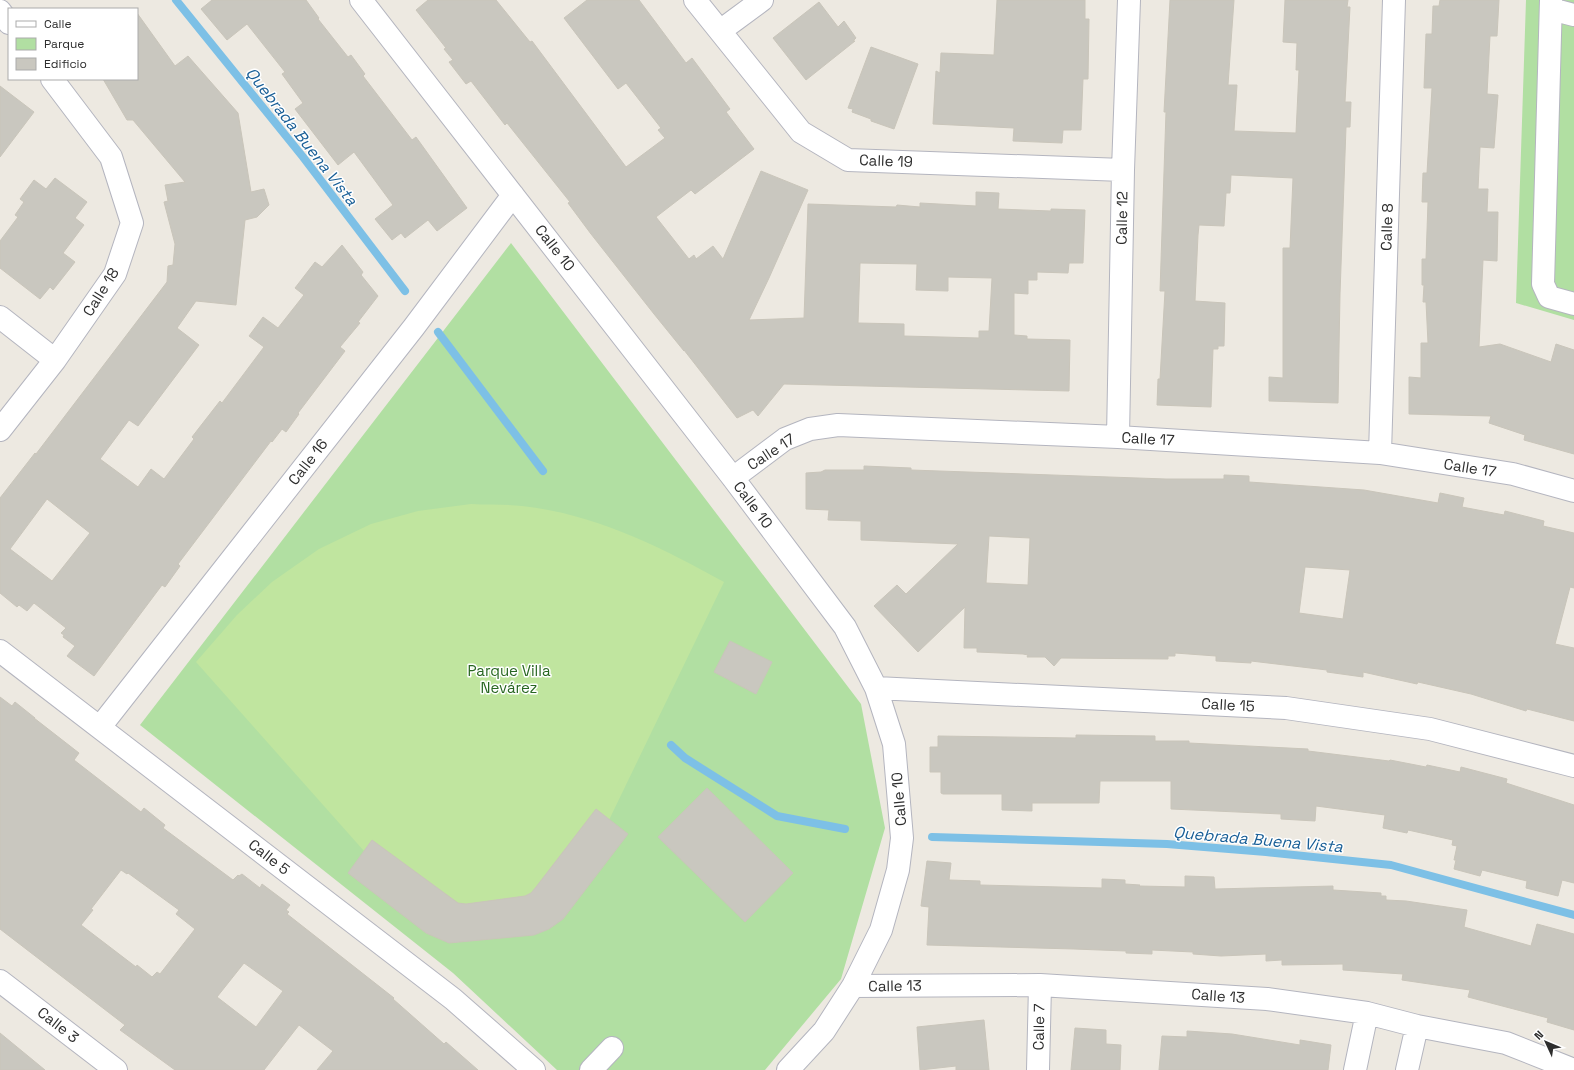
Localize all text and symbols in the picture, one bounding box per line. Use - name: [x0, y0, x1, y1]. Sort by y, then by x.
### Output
- legend: [8, 8, 138, 80]
- text: Calle: [44, 16, 72, 32]
- text: Parque: [44, 36, 84, 52]
- text: Edificio: [44, 56, 87, 72]
- water label: Quebrada Buena Vista: [241, 63, 363, 210]
- street label: Calle 19: [859, 150, 913, 171]
- street label: Calle 12: [1112, 191, 1131, 245]
- street label: Calle 8: [1376, 203, 1397, 251]
- street label: Calle 10: [531, 220, 580, 275]
- street label: Calle 18: [78, 264, 123, 320]
- street label: Calle 17: [1121, 428, 1175, 449]
- street label: Calle 17: [743, 429, 798, 474]
- street label: Calle 16: [284, 435, 332, 489]
- street label: Calle 17: [1442, 454, 1498, 481]
- street label: Calle 10: [729, 477, 777, 532]
- park label: Parque Villa Nevárez: [467, 661, 551, 697]
- street label: Calle 15: [1201, 694, 1255, 715]
- street label: Calle 10: [887, 771, 910, 827]
- water label: Quebrada Buena Vista: [1172, 822, 1344, 857]
- street label: Calle 5: [245, 835, 294, 879]
- street label: Calle 13: [868, 976, 922, 995]
- street label: Calle 13: [1191, 984, 1245, 1007]
- street label: Calle 3: [34, 1003, 83, 1047]
- street label: Calle 7: [1029, 1003, 1048, 1051]
- north arrow: [1526, 1022, 1566, 1062]
- text: N: [1531, 1028, 1546, 1043]

